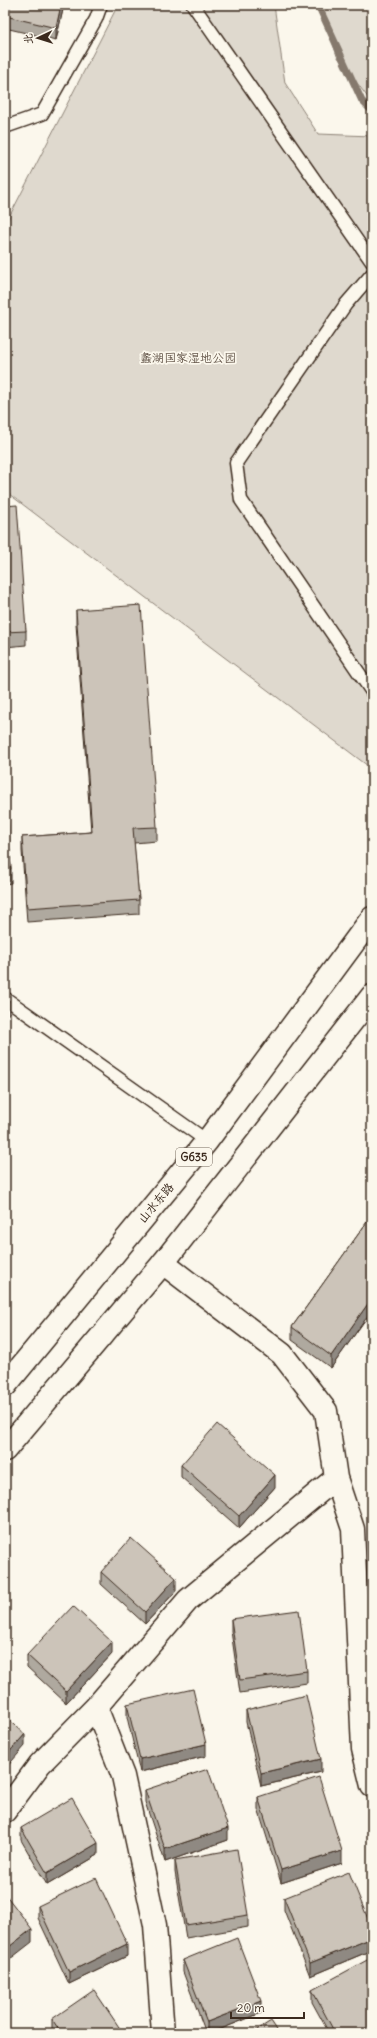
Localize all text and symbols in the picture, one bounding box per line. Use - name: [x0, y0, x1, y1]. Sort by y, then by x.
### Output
- north arrow: [18, 18, 58, 58]
- text: 北: [21, 33, 35, 45]
- park label: 蠡湖国家湿地公园: [140, 350, 236, 365]
- road number: G635: [176, 1148, 212, 1166]
- street label: 山水东路: [134, 1179, 177, 1226]
- scale bar: [231, 1994, 304, 2020]
- text: 20 m: [237, 2000, 265, 2015]

